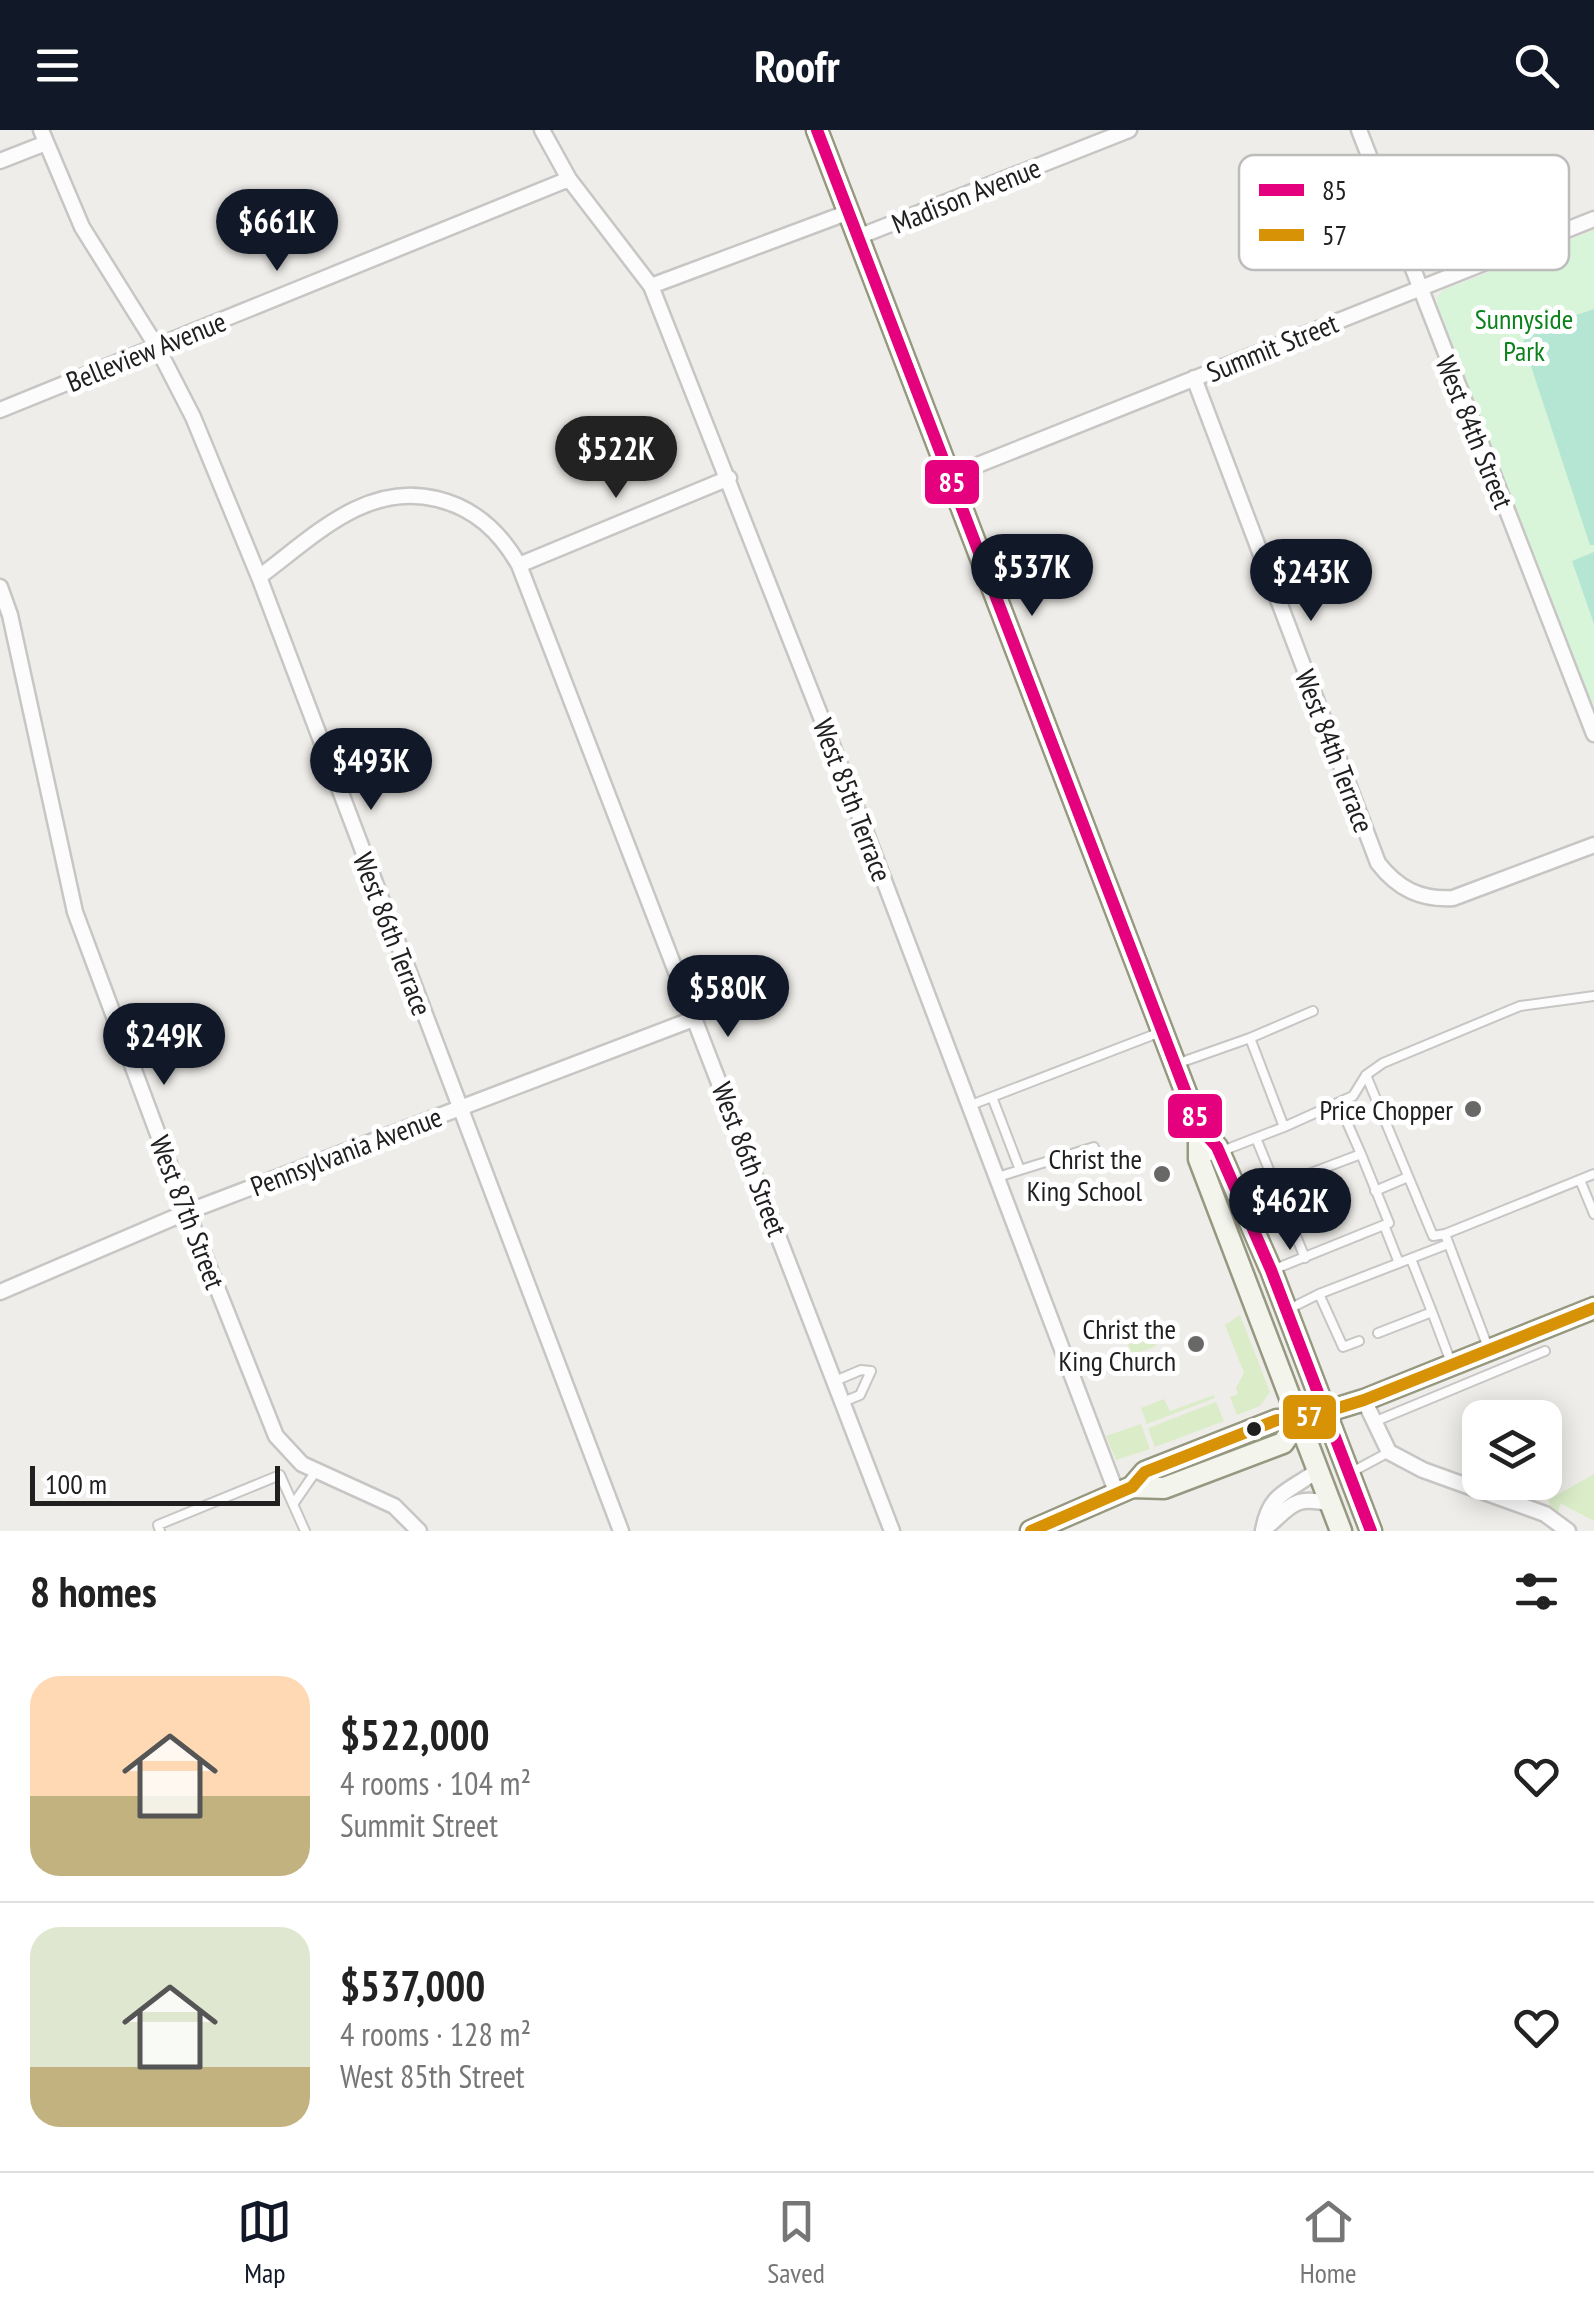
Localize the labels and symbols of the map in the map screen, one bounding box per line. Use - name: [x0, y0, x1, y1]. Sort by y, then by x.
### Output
- street label: Madison Avenue: [886, 148, 1046, 242]
- legend: [1239, 155, 1569, 270]
- text: 85: [1322, 171, 1347, 208]
- pin: $661K: [207, 189, 347, 274]
- text: 57: [1322, 216, 1347, 253]
- park label: Sunnyside Park: [1475, 300, 1573, 369]
- street label: Belleview Avenue: [61, 302, 231, 400]
- street label: Summit Street: [1201, 304, 1343, 390]
- street label: West 84th Street: [1428, 350, 1523, 514]
- pin: $522K: [546, 416, 686, 501]
- line badge: 85: [923, 458, 981, 506]
- text: 85: [939, 463, 965, 500]
- pin: $537K: [962, 534, 1102, 619]
- pin: $243K: [1241, 539, 1381, 624]
- street label: West 84th Terrace: [1287, 664, 1383, 838]
- street label: West 85th Terrace: [805, 713, 901, 887]
- pin: $493K: [301, 728, 441, 813]
- street label: West 86th Terrace: [345, 847, 441, 1021]
- pin: $580K: [658, 955, 798, 1040]
- pin: $249K: [94, 1003, 234, 1088]
- street label: West 86th Street: [704, 1077, 796, 1241]
- place label: Price Chopper: [1320, 1091, 1453, 1128]
- line badge: 85: [1166, 1092, 1224, 1140]
- text: 85: [1182, 1097, 1208, 1134]
- street label: Pennsylvania Avenue: [245, 1098, 447, 1204]
- marker: Price Chopper: [1462, 1098, 1484, 1120]
- street label: West 87th Street: [142, 1130, 234, 1294]
- place label: Christ the King School: [1027, 1140, 1142, 1209]
- marker: Christ the King School: [1151, 1163, 1173, 1185]
- pin: $462K: [1220, 1168, 1360, 1253]
- place label: Christ the King Church: [1059, 1310, 1176, 1379]
- marker: Christ the King Church: [1185, 1333, 1207, 1355]
- line badge: 57: [1281, 1393, 1338, 1441]
- text: 57: [1296, 1397, 1322, 1434]
- unlabelled marker: [1244, 1419, 1264, 1439]
- scale bar: [30, 1461, 280, 1506]

